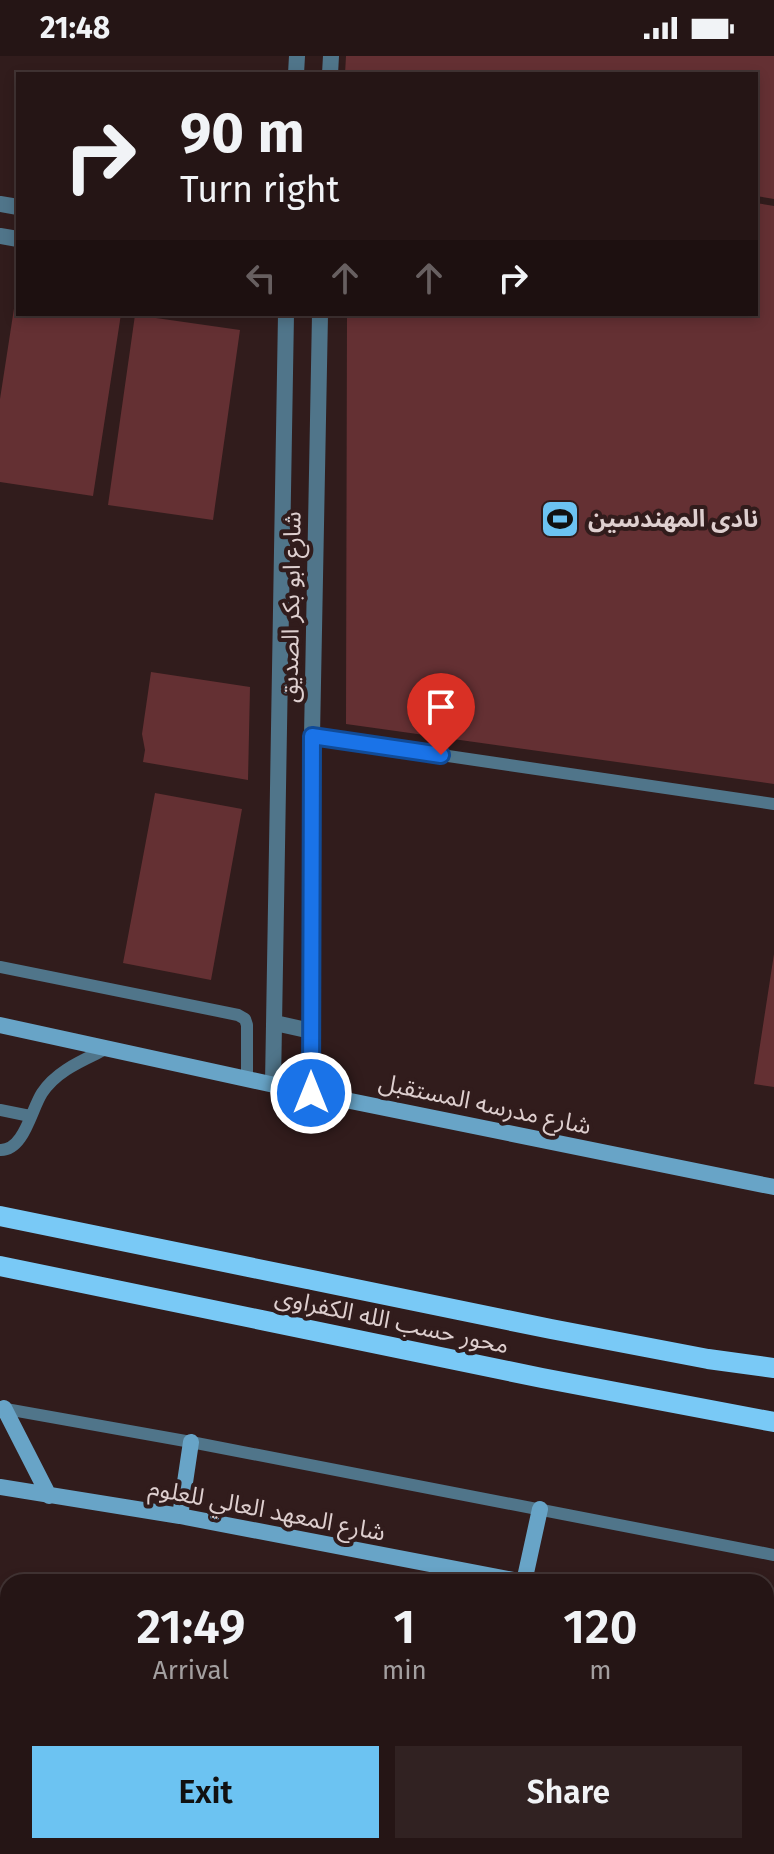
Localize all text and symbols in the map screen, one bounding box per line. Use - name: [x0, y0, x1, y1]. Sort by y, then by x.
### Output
- text: 21:48: [40, 10, 110, 46]
- text: 90 m: [180, 100, 305, 167]
- icon: right: [48, 104, 152, 208]
- text: Turn right: [180, 168, 340, 212]
- icon: left: [239, 256, 283, 300]
- icon: ahead: [323, 256, 367, 300]
- icon: ahead: [407, 256, 451, 300]
- icon: right: [491, 256, 535, 300]
- sports icon: نادى المهندسين: [539, 498, 581, 540]
- place label: نادى المهندسين: [588, 505, 758, 533]
- street label: شارع ابو بكر الصديق: [275, 511, 310, 703]
- pin: [407, 673, 475, 755]
- icon: arrive: [419, 685, 463, 729]
- position arrow: [269, 1051, 353, 1135]
- street label: شارع مدرسه المستقبل: [376, 1068, 594, 1143]
- street label: محور حسب الله الكفراوى: [273, 1283, 511, 1359]
- street label: شارع المعهد العالي للعلوم: [145, 1473, 388, 1551]
- text: 21:49: [136, 1598, 245, 1656]
- text: 1: [393, 1598, 415, 1656]
- text: 120: [563, 1598, 638, 1656]
- text: Arrival: [153, 1655, 229, 1686]
- text: min: [382, 1655, 427, 1686]
- text: m: [589, 1655, 612, 1686]
- button: Exit: [32, 1746, 379, 1838]
- button: Share: [395, 1746, 742, 1838]

